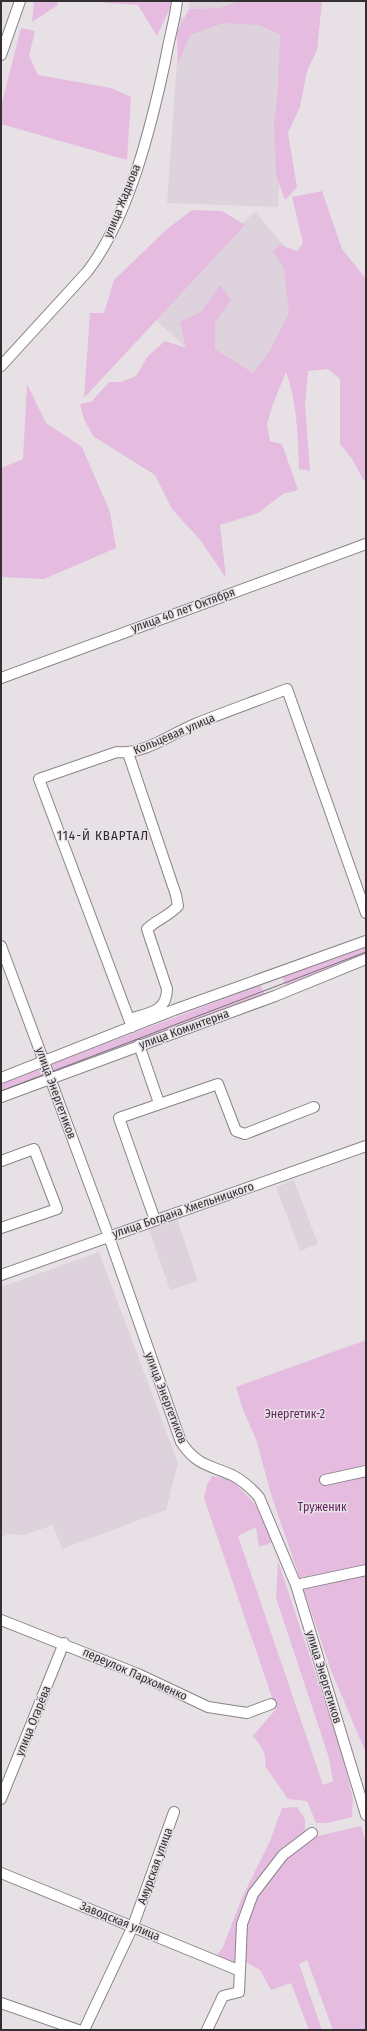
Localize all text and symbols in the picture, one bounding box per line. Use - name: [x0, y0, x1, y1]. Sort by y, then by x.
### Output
- street label: улица Жаднова: [101, 162, 143, 240]
- street label: улица 40 лет Октября: [129, 585, 237, 635]
- street label: Кольцевая улица: [131, 711, 217, 757]
- district label: 114-Й КВАРТАЛ: [57, 828, 149, 843]
- street label: улица Коминтерна: [137, 1006, 231, 1052]
- street label: улица Энергетиков: [33, 1045, 79, 1141]
- street label: улица Богдана Хмельницкого: [110, 1179, 256, 1241]
- street label: улица Энергетиков: [142, 1350, 190, 1446]
- park label: Энергетик-2: [265, 1407, 325, 1421]
- park label: Труженик: [297, 1500, 347, 1514]
- street label: улица Энергетиков: [303, 1629, 345, 1725]
- street label: переулок Пархоменко: [81, 1645, 189, 1703]
- street label: улица Огарёва: [13, 1684, 54, 1758]
- street label: Амурская улица: [135, 1826, 175, 1906]
- street label: Заводская улица: [78, 1899, 162, 1943]

